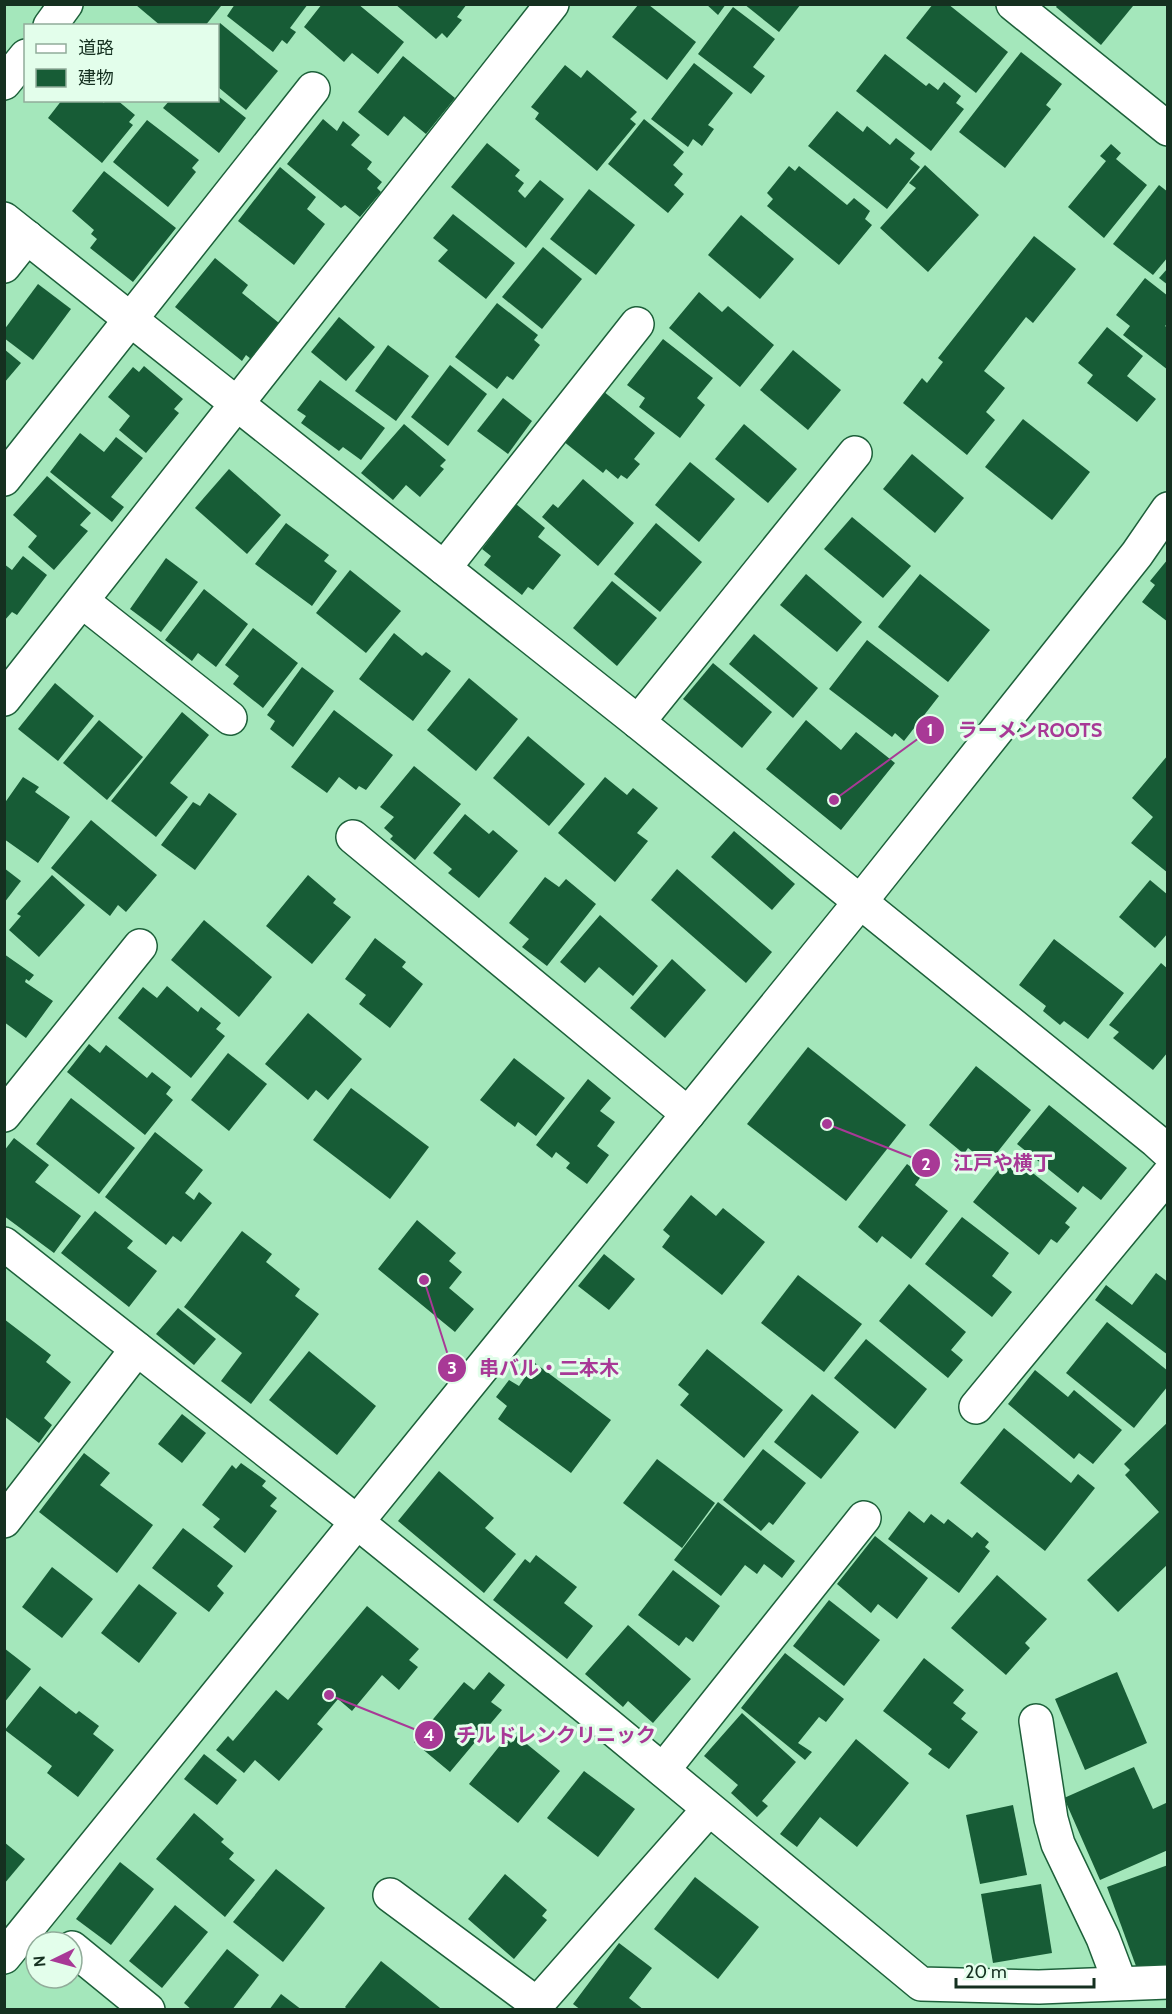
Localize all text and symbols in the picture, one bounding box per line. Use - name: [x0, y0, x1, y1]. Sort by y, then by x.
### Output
- legend: [24, 24, 219, 102]
- text: 道路: [78, 37, 114, 59]
- text: 建物: [78, 67, 114, 89]
- callout: ラーメンROOTS: [915, 711, 1114, 749]
- text: ラーメンROOTS: [958, 718, 1103, 742]
- text: 1: [927, 719, 933, 741]
- callout: 江戸や横丁: [911, 1144, 1065, 1182]
- text: 江戸や横丁: [953, 1151, 1053, 1175]
- text: 2: [921, 1153, 931, 1175]
- callout: 串バル・二本木: [437, 1349, 631, 1387]
- text: 串バル・二本木: [479, 1356, 619, 1380]
- text: 3: [447, 1357, 457, 1379]
- callout: チルドレンクリニック: [414, 1716, 668, 1754]
- text: チルドレンクリニック: [456, 1723, 656, 1747]
- text: 4: [423, 1724, 435, 1746]
- north arrow: [24, 1930, 84, 1990]
- scale bar: [956, 1951, 1094, 1989]
- text: N: [30, 1955, 50, 1968]
- text: 20 m: [965, 1961, 1007, 1983]

